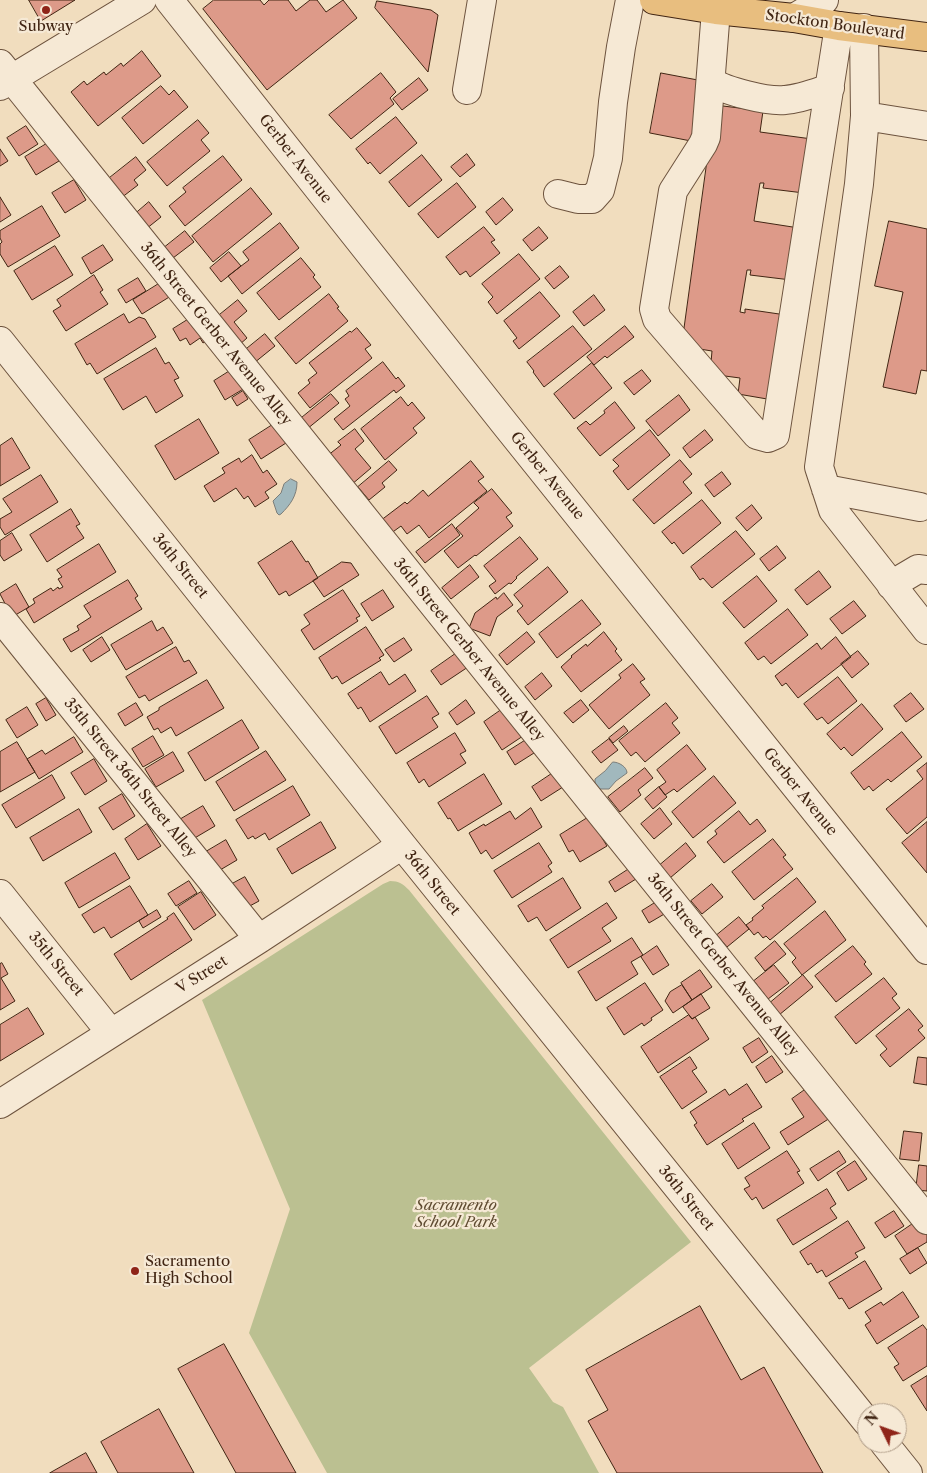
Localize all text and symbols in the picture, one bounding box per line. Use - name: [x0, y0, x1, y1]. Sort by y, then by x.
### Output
- marker: Subway: [40, 4, 52, 16]
- street label: Stockton Boulevard: [764, 6, 906, 44]
- place label: Subway: [19, 18, 73, 36]
- street label: Gerber Avenue: [255, 111, 335, 207]
- street label: 36th Street Gerber Avenue Alley: [136, 239, 296, 429]
- street label: Gerber Avenue: [506, 428, 588, 524]
- street label: 36th Street: [148, 530, 212, 602]
- street label: 36th Street Gerber Avenue Alley: [389, 555, 549, 745]
- street label: 35th Street 36th Street Alley: [60, 695, 200, 861]
- street label: Gerber Avenue: [759, 744, 841, 840]
- street label: 36th Street: [400, 847, 464, 919]
- street label: 36th Street Gerber Avenue Alley: [643, 870, 803, 1060]
- street label: 35th Street: [25, 928, 87, 1000]
- street label: V Street: [173, 952, 231, 998]
- street label: 36th Street: [654, 1162, 718, 1234]
- park label: Sacramento School Park: [415, 1197, 497, 1232]
- place label: Sacramento High School: [145, 1253, 233, 1288]
- marker: Sacramento High School: [129, 1265, 141, 1277]
- north arrow: [857, 1403, 907, 1453]
- text: N: [861, 1408, 882, 1429]

